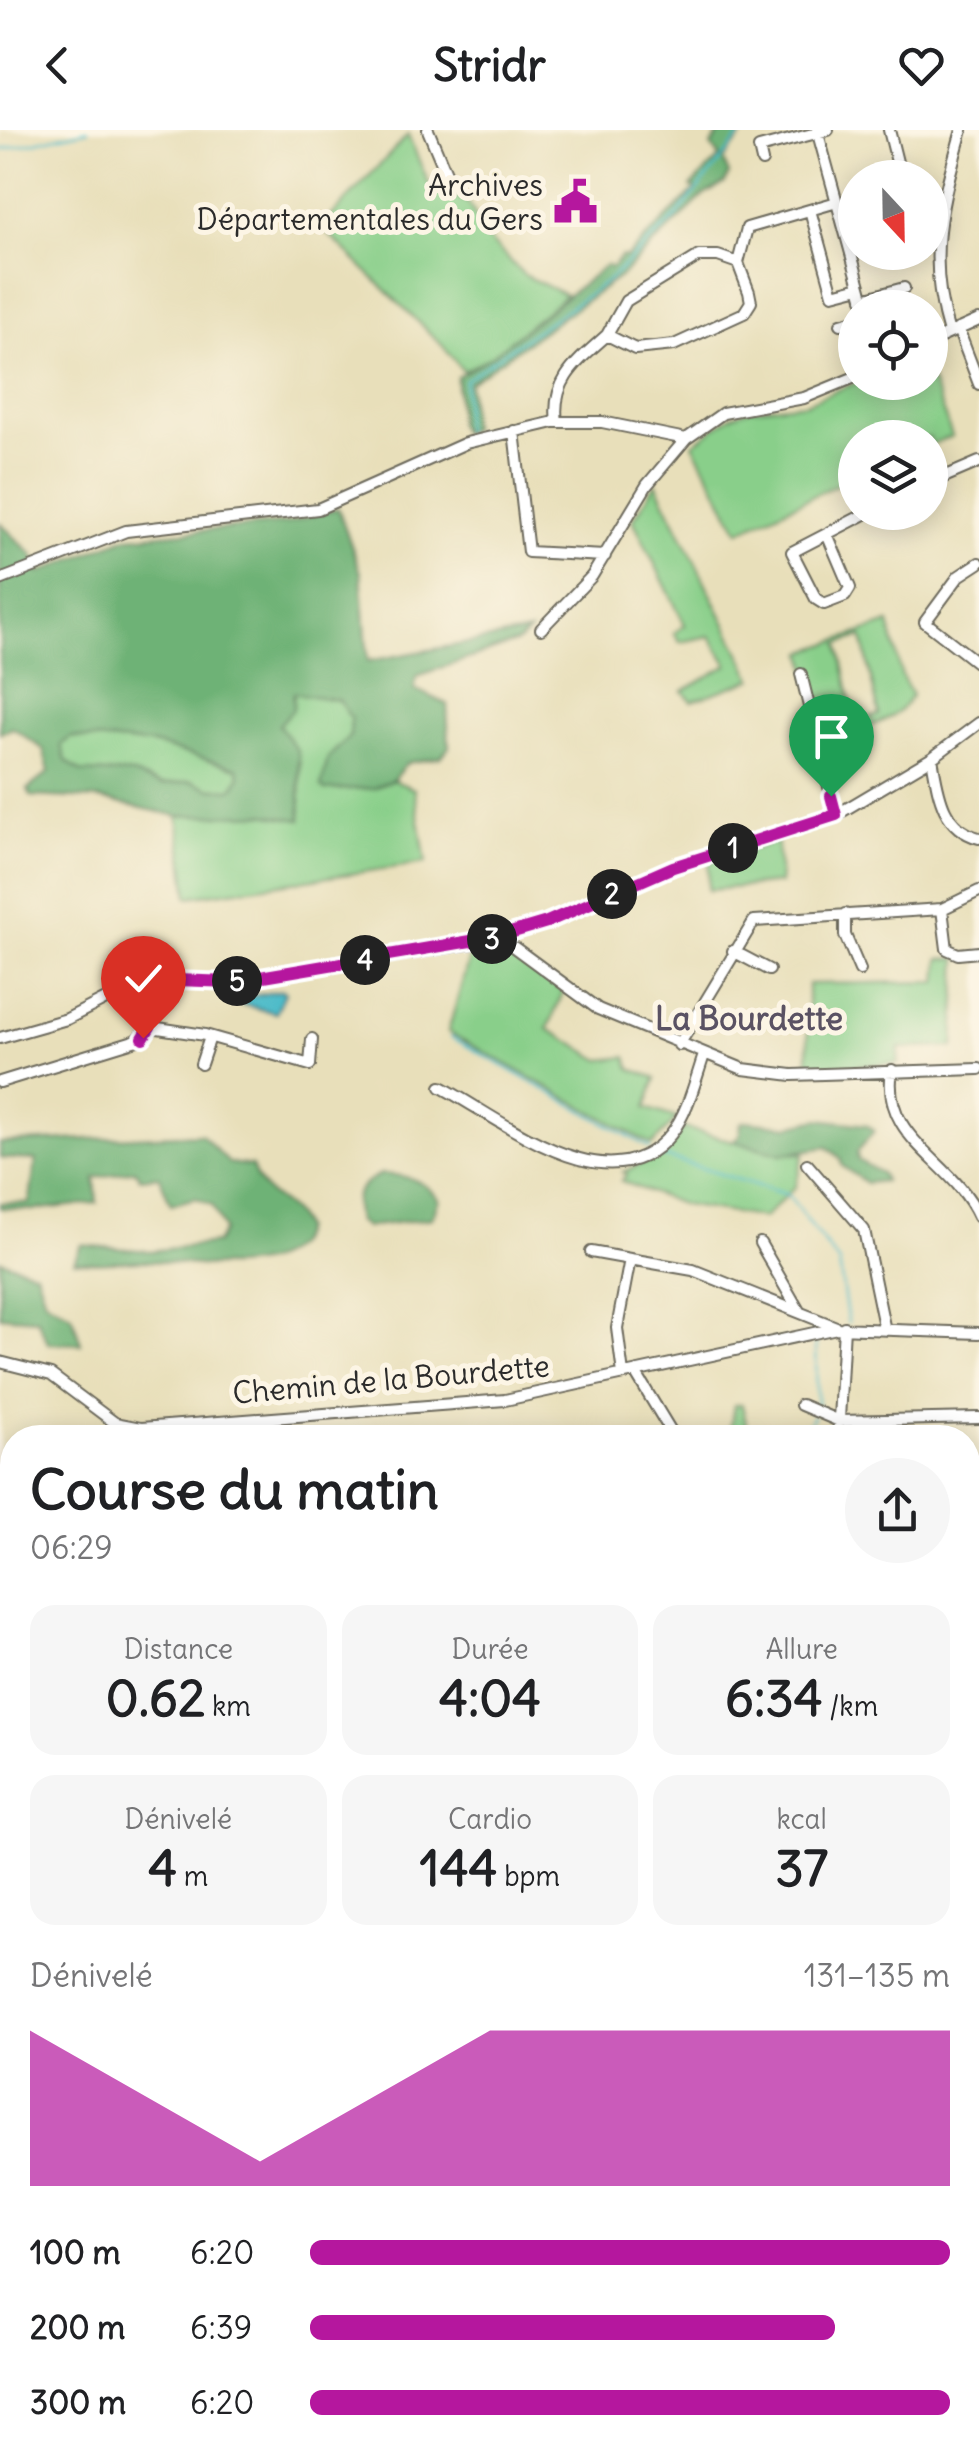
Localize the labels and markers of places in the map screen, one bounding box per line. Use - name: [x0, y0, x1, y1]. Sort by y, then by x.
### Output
- place label: Archives Départementales du Gers: [197, 166, 543, 238]
- public building icon: Archives Départementales du Gers: [552, 178, 600, 226]
- pin: [789, 694, 874, 797]
- pin: 1: [708, 823, 758, 873]
- pin: 2: [587, 869, 637, 919]
- pin: 3: [467, 914, 517, 964]
- pin: 4: [340, 935, 390, 985]
- pin: [101, 936, 186, 1039]
- pin: 5: [212, 956, 262, 1006]

